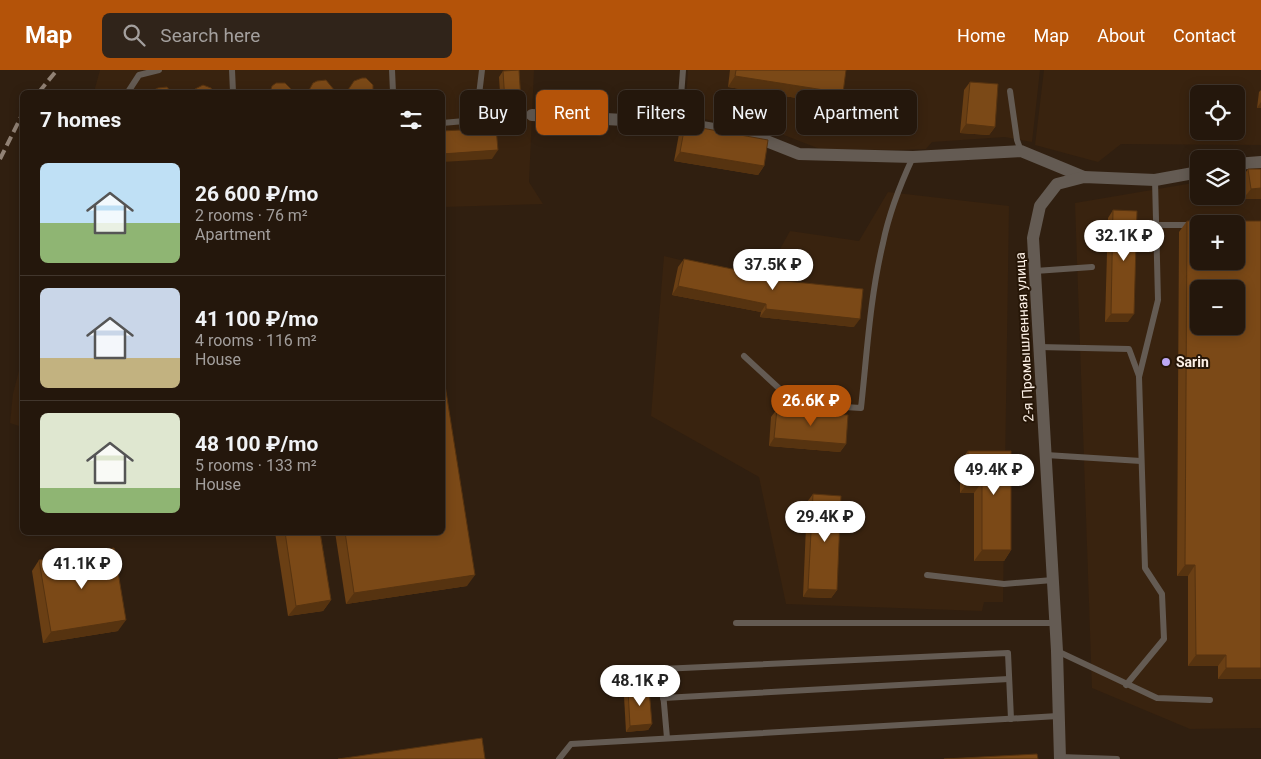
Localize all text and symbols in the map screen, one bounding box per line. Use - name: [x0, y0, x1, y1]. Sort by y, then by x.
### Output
- search box: [102, 13, 452, 58]
- text: Map: [25, 21, 72, 49]
- icon: search: [120, 21, 148, 49]
- text: Search here: [160, 24, 260, 47]
- text: Home: [957, 25, 1006, 46]
- text: Map: [1034, 25, 1069, 46]
- text: About: [1097, 25, 1145, 46]
- text: Contact: [1173, 25, 1236, 46]
- map controls: [1190, 85, 1245, 335]
- button: locate: [1190, 85, 1245, 140]
- chip: Buy: [460, 90, 526, 135]
- chip: Rent: [536, 90, 608, 135]
- chip: Filters: [618, 90, 704, 135]
- chip: New: [714, 90, 786, 135]
- chip: Apartment: [796, 90, 917, 135]
- icon: filters: [397, 106, 425, 134]
- text: 7 homes: [40, 108, 121, 132]
- button: layers: [1190, 150, 1245, 205]
- text: 26 600 ₽/mo: [195, 182, 318, 206]
- icon: home: [80, 183, 140, 243]
- text: 2 rooms · 76 m²: [195, 206, 308, 225]
- button: +: [1190, 215, 1245, 270]
- pin: 32.1K ₽: [1078, 220, 1170, 262]
- text: Apartment: [195, 225, 271, 244]
- text: 32.1K ₽: [1095, 226, 1153, 245]
- pin: 37.5K ₽: [727, 248, 819, 291]
- street label: 2-я Промышленная улица: [1012, 252, 1036, 422]
- text: 37.5K ₽: [744, 255, 802, 274]
- button: −: [1190, 280, 1245, 335]
- text: 41 100 ₽/mo: [195, 307, 318, 331]
- icon: home: [80, 308, 140, 368]
- text: 4 rooms · 116 m²: [195, 331, 317, 350]
- text: House: [195, 350, 241, 369]
- place label: Sarin: [1176, 354, 1209, 370]
- marker: Sarin: [1160, 356, 1172, 368]
- pin: 26.6K ₽: [765, 384, 857, 427]
- text: 26.6K ₽: [782, 391, 840, 410]
- text: 48 100 ₽/mo: [195, 432, 318, 456]
- icon: home: [80, 433, 140, 493]
- pin: 49.4K ₽: [948, 454, 1040, 496]
- text: 5 rooms · 133 m²: [195, 456, 317, 475]
- text: 49.4K ₽: [965, 460, 1023, 479]
- text: House: [195, 475, 241, 494]
- pin: 29.4K ₽: [779, 500, 871, 543]
- text: 29.4K ₽: [796, 507, 854, 526]
- pin: 41.1K ₽: [36, 548, 128, 590]
- text: 41.1K ₽: [53, 554, 111, 573]
- pin: 48.1K ₽: [594, 664, 686, 707]
- text: 48.1K ₽: [611, 671, 669, 690]

